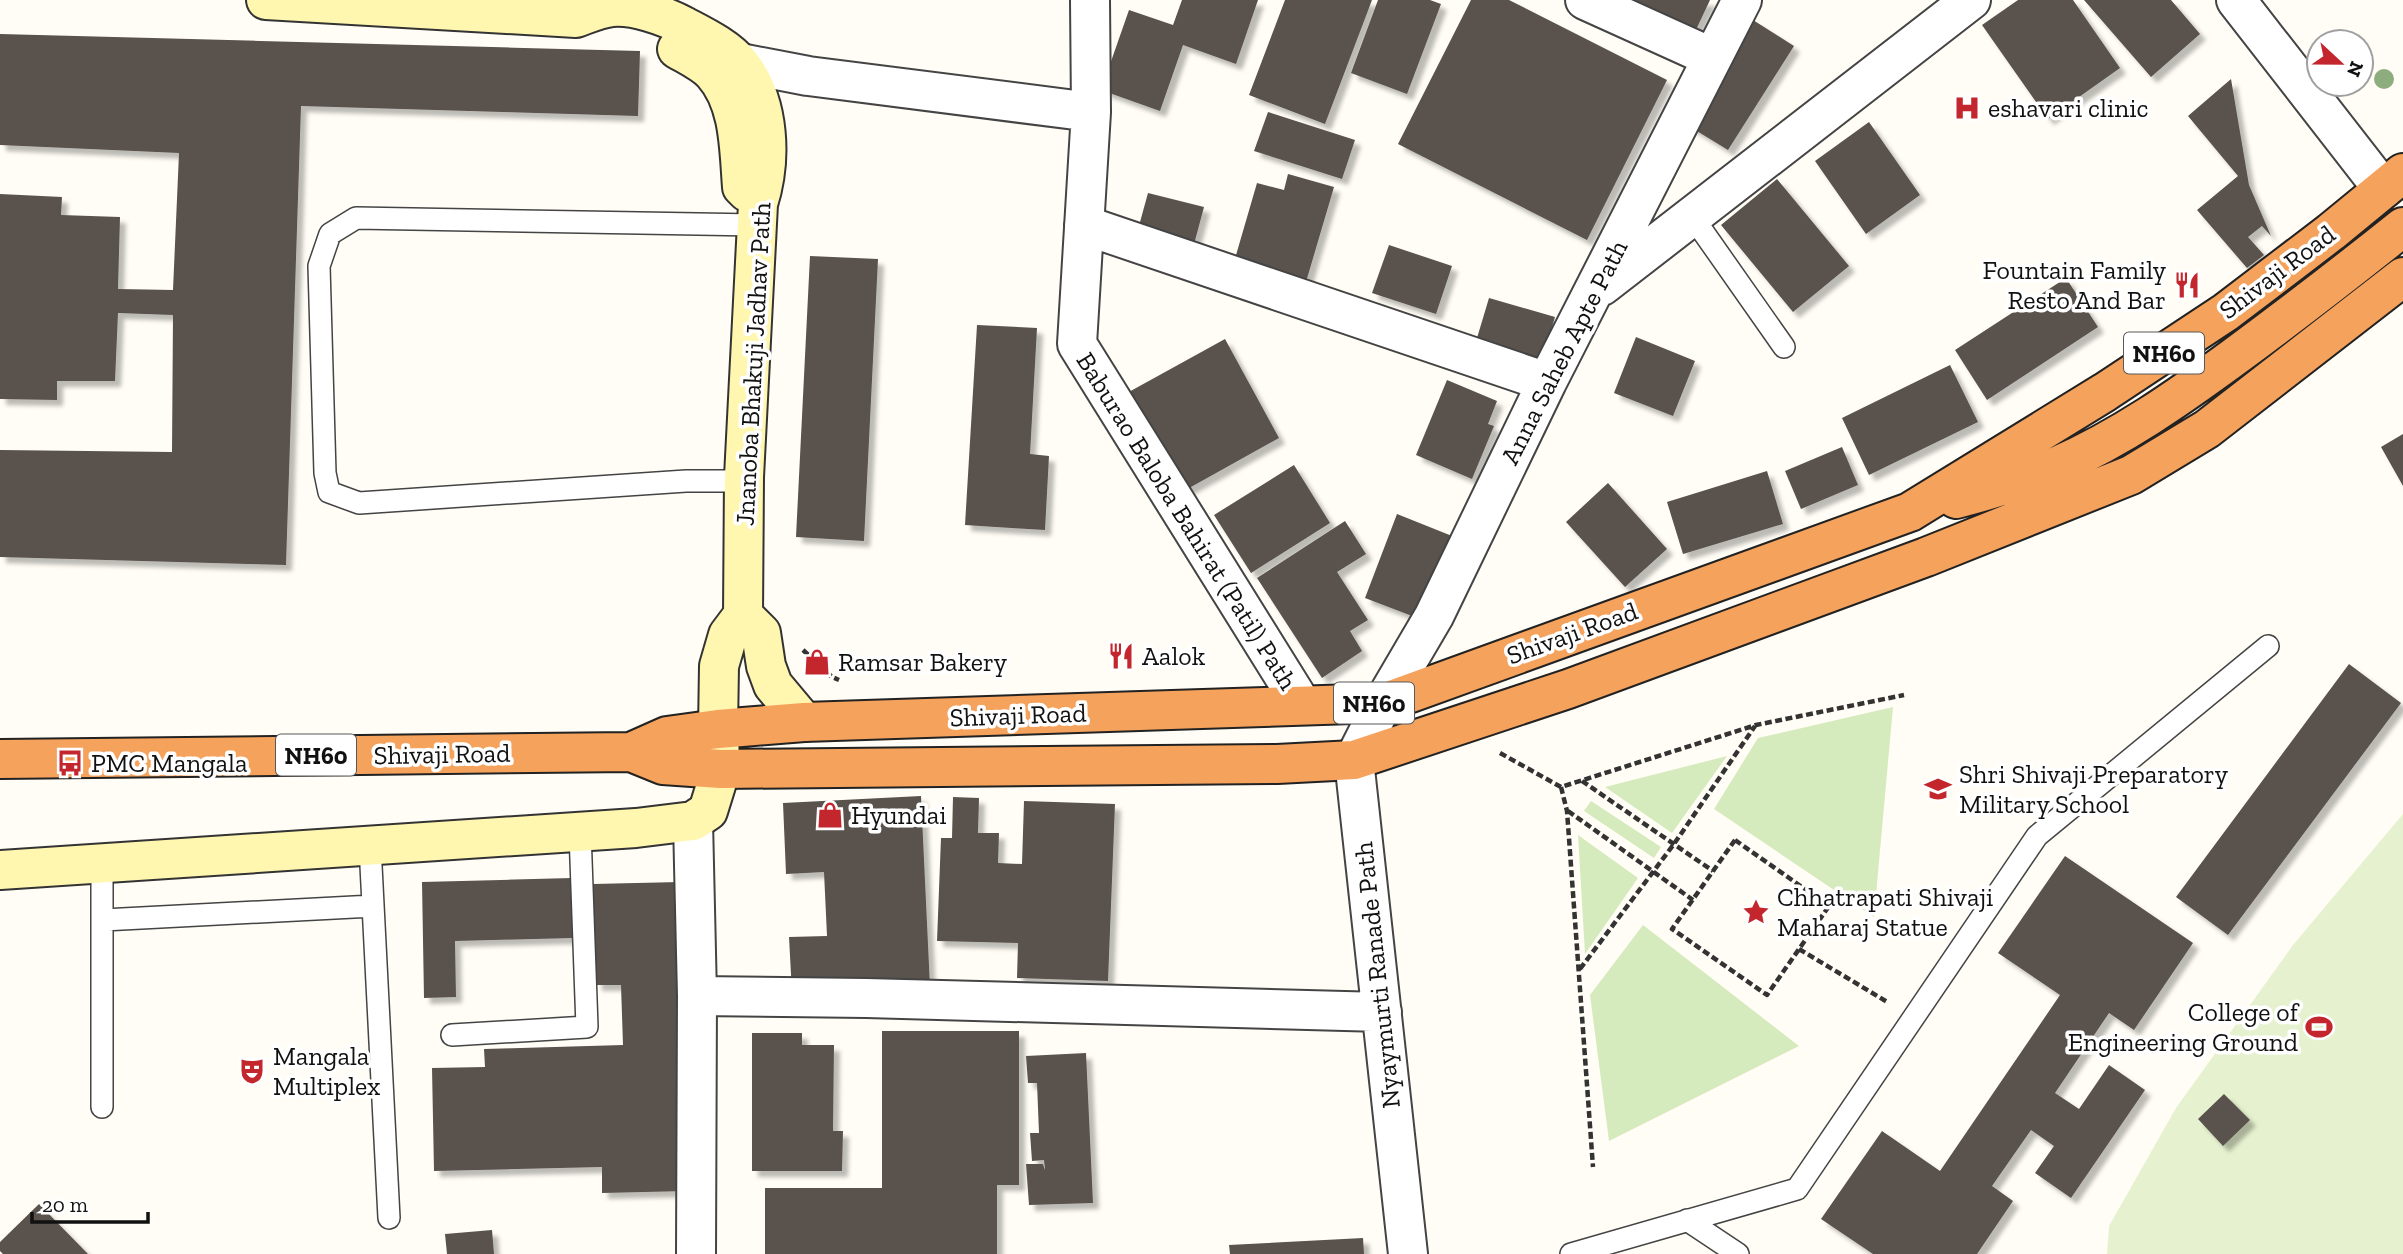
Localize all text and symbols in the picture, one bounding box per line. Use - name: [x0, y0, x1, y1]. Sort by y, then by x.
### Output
- north arrow: [2305, 28, 2375, 98]
- text: N: [2342, 58, 2369, 80]
- place label: eshavari clinic: [1988, 92, 2148, 124]
- hospital icon: eshavari clinic: [1952, 93, 1982, 123]
- street label: Jnanoba Bhakuji Jadhav Path: [729, 201, 777, 527]
- street label: Shivaji Road: [2213, 218, 2341, 326]
- street label: Anna Saheb Apte Path: [1494, 234, 1635, 470]
- place label: Fountain Family Resto And Bar: [1983, 254, 2167, 316]
- restaurant icon: Fountain Family Resto And Bar: [2172, 270, 2202, 300]
- road number: NH60: [2124, 332, 2204, 374]
- street label: Baburao Baloba Bahirat (Patil) Path: [1070, 346, 1305, 696]
- street label: Shivaji Road: [1502, 595, 1642, 671]
- place label: Aalok: [1142, 640, 1206, 672]
- restaurant icon: Aalok: [1106, 641, 1136, 671]
- place label: Ramsar Bakery: [838, 646, 1008, 678]
- shop icon: Ramsar Bakery: [802, 647, 832, 677]
- road number: NH60: [1334, 682, 1414, 724]
- street label: Shivaji Road: [949, 697, 1087, 733]
- road number: NH60: [276, 734, 356, 776]
- street label: Shivaji Road: [373, 737, 511, 771]
- place label: PMC Mangala: [91, 747, 248, 779]
- bus stop icon: PMC Mangala: [55, 748, 85, 778]
- place label: Shri Shivaji Preparatory Military School: [1959, 758, 2229, 820]
- school or university icon: Shri Shivaji Preparatory Military School: [1923, 774, 1953, 804]
- place label: Hyundai: [851, 799, 947, 831]
- shop icon: Hyundai: [815, 800, 845, 830]
- street label: Nyaymurti Ranade Path: [1347, 840, 1407, 1110]
- place label: Chhatrapati Shivaji Maharaj Statue: [1777, 881, 1993, 943]
- place icon: Chhatrapati Shivaji Maharaj Statue: [1741, 897, 1771, 927]
- place label: College of Engineering Ground: [2068, 996, 2300, 1058]
- sports icon: College of Engineering Ground: [2304, 1012, 2334, 1042]
- place label: Mangala Multiplex: [273, 1040, 380, 1102]
- theatre icon: Mangala Multiplex: [237, 1056, 267, 1086]
- scale bar: [32, 1180, 147, 1224]
- text: 20 m: [42, 1192, 88, 1217]

